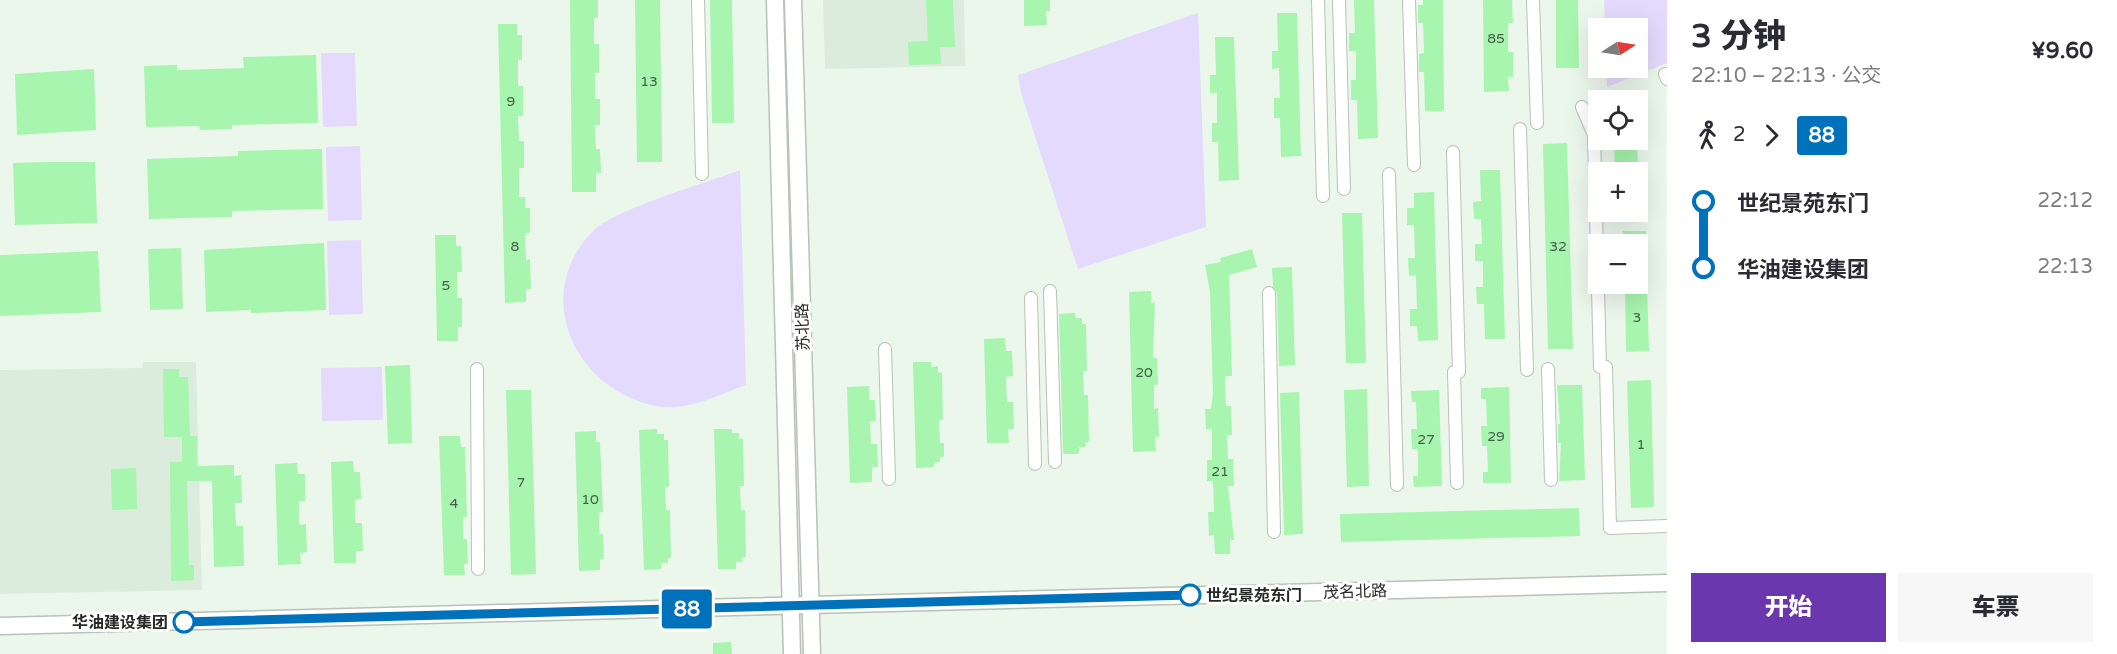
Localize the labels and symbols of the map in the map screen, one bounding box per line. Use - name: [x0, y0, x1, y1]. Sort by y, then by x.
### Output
- north arrow: [1588, 18, 1648, 78]
- house number: 85: [1487, 30, 1505, 47]
- house number: 13: [640, 73, 658, 90]
- house number: 9: [507, 93, 515, 110]
- house number: 8: [511, 238, 520, 255]
- house number: 32: [1549, 238, 1567, 255]
- house number: 5: [442, 277, 450, 294]
- street label: 苏北路: [792, 303, 814, 351]
- house number: 3: [1633, 309, 1641, 326]
- house number: 20: [1135, 364, 1153, 381]
- house number: 29: [1487, 428, 1505, 445]
- house number: 27: [1417, 431, 1435, 448]
- house number: 1: [1637, 436, 1645, 453]
- house number: 21: [1211, 463, 1229, 480]
- house number: 7: [517, 474, 525, 491]
- house number: 10: [581, 491, 599, 508]
- house number: 4: [450, 495, 459, 512]
- street label: 茂名北路: [1323, 581, 1387, 603]
- marker: 世纪景苑东门: [1179, 584, 1201, 606]
- place label: 世纪景苑东门: [1206, 586, 1302, 606]
- line badge: 88: [660, 590, 714, 628]
- marker: 华油建设集团: [173, 611, 195, 633]
- place label: 华油建设集团: [72, 613, 168, 633]

